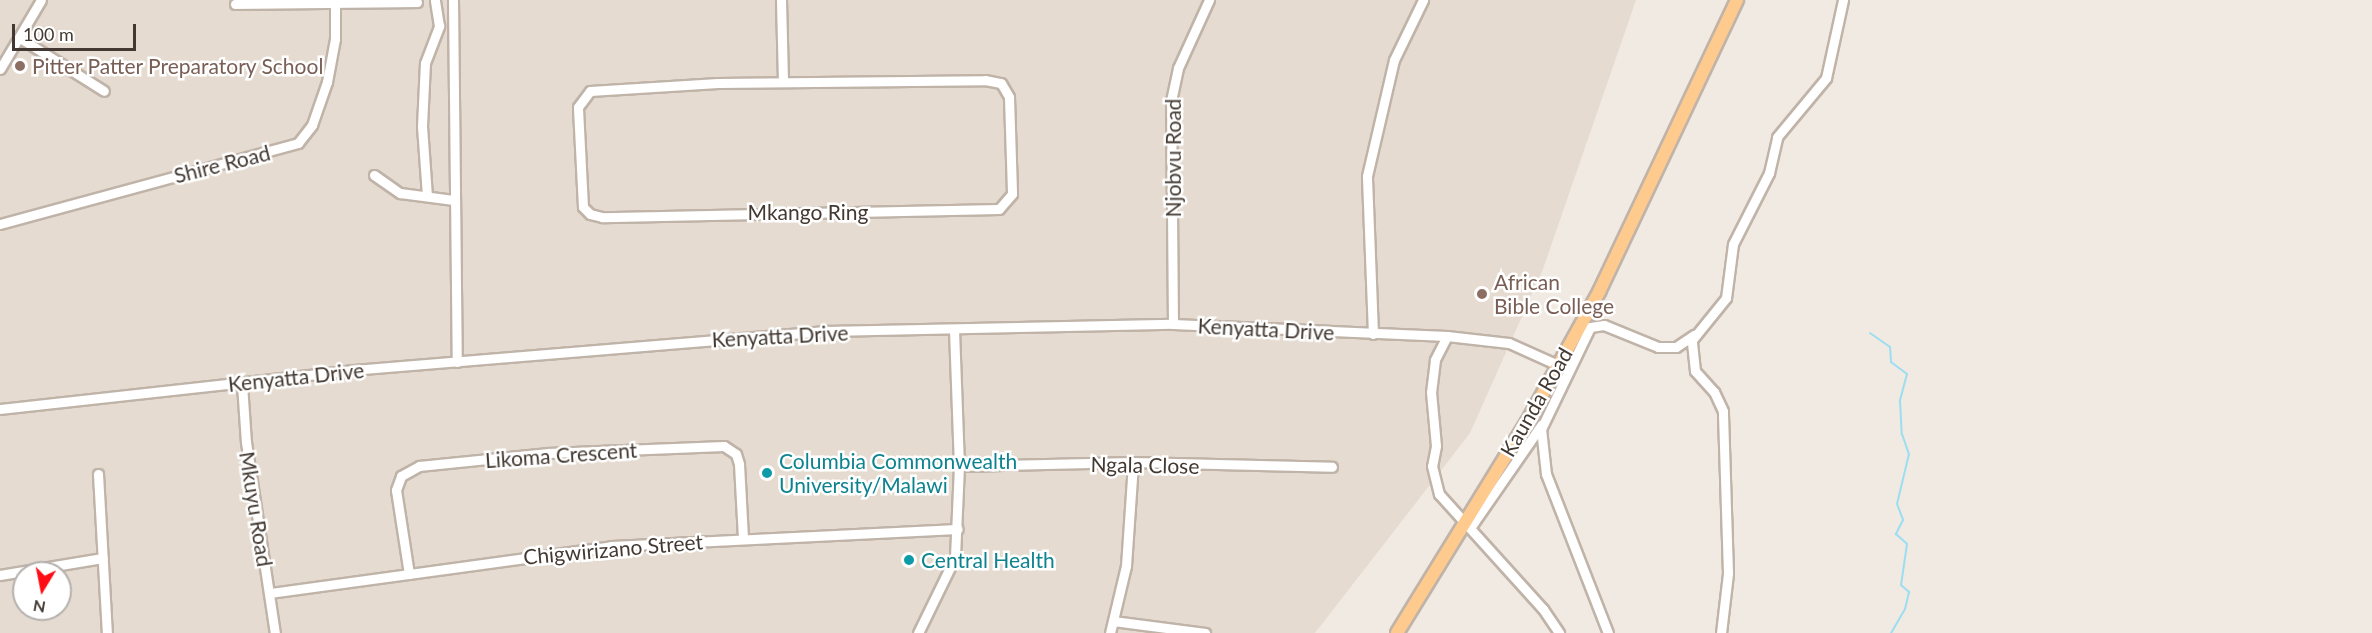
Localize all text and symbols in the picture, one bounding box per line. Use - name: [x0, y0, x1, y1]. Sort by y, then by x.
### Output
- scale bar: [15, 12, 140, 50]
- text: 100 m: [23, 23, 74, 45]
- place label: Pitter Patter Preparatory School: [32, 53, 325, 79]
- marker: Pitter Patter Preparatory School: [13, 59, 27, 73]
- street label: Njobvu Road: [1160, 99, 1186, 217]
- street label: Shire Road: [171, 140, 273, 188]
- street label: Mkango Ring: [748, 199, 868, 225]
- place label: African Bible College: [1494, 269, 1614, 319]
- marker: African Bible College: [1475, 287, 1489, 301]
- street label: Kenyatta Drive: [1197, 313, 1335, 345]
- street label: Kenyatta Drive: [711, 320, 849, 352]
- street label: Kaunda Road: [1495, 343, 1577, 461]
- street label: Kenyatta Drive: [227, 357, 365, 397]
- street label: Likoma Crescent: [484, 437, 638, 473]
- place label: Columbia Commonwealth University/Malawi: [779, 448, 1017, 498]
- street label: Mkuyu Road: [234, 450, 278, 568]
- street label: Ngala Close: [1090, 451, 1200, 479]
- marker: Columbia Commonwealth University/Malawi: [760, 466, 774, 480]
- street label: Chigwirizano Street: [522, 529, 704, 569]
- place label: Central Health: [921, 547, 1055, 573]
- marker: Central Health: [902, 553, 916, 567]
- north arrow: [12, 561, 72, 621]
- text: N: [31, 597, 47, 618]

